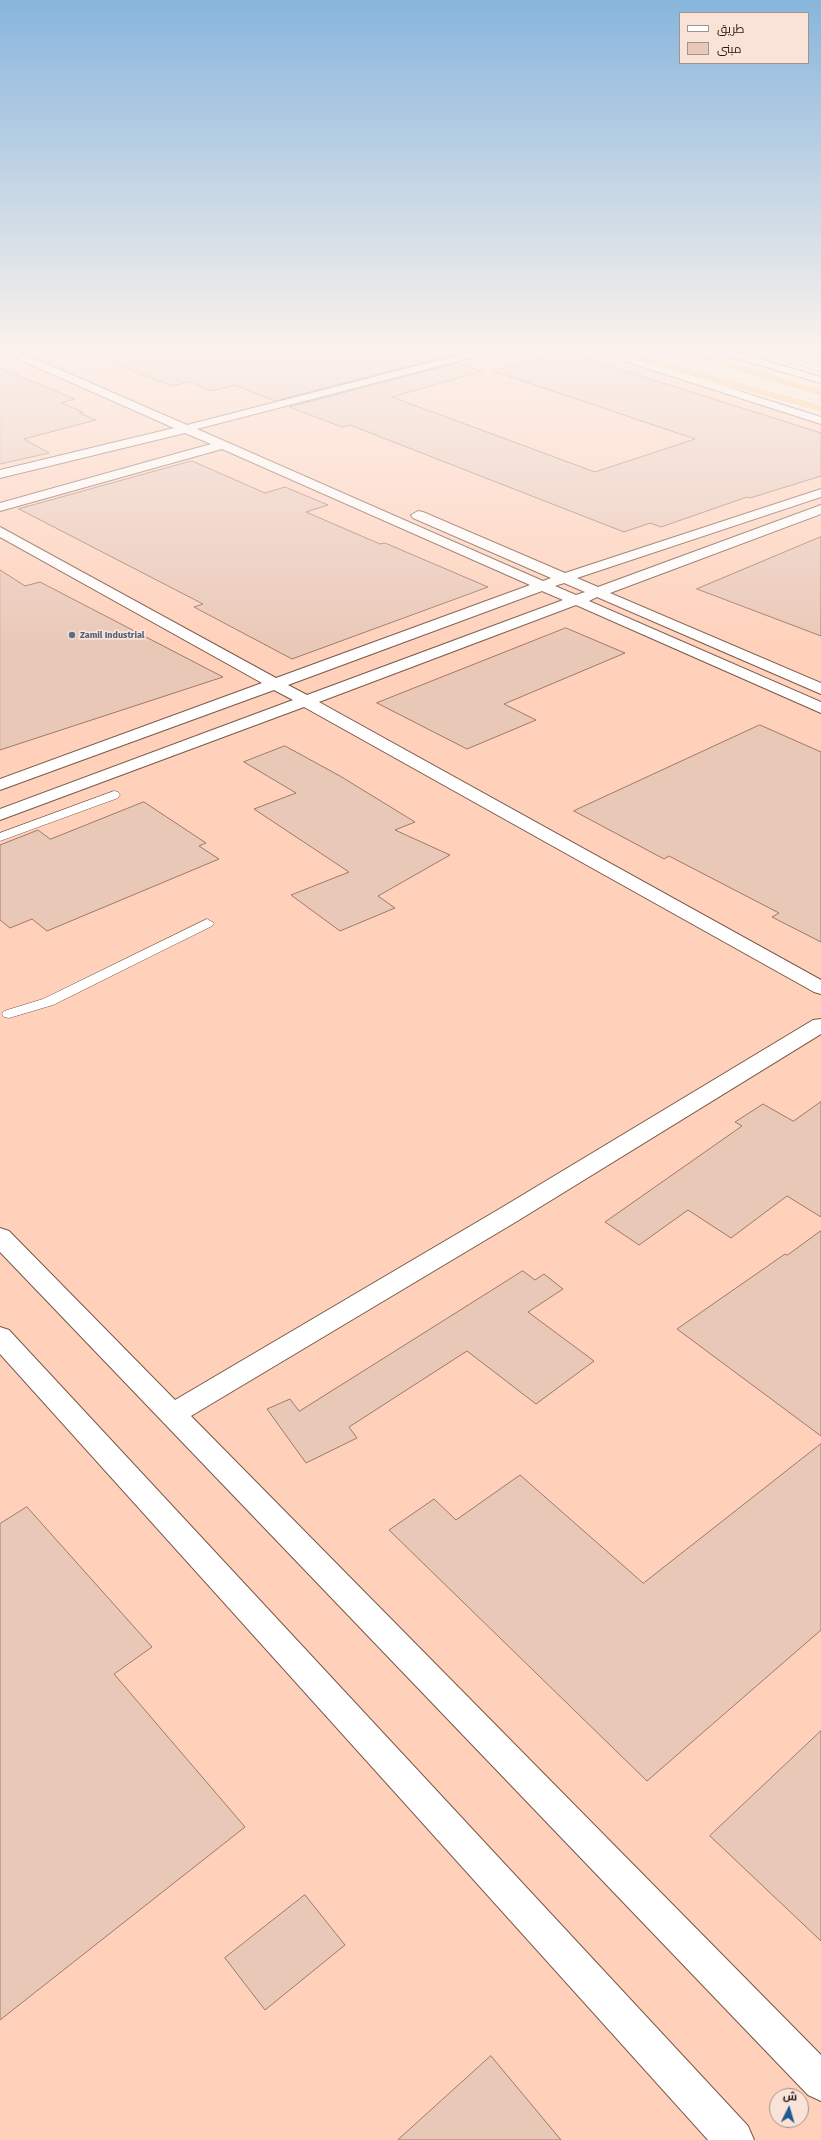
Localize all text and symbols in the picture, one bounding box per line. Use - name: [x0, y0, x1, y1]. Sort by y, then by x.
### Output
- legend: [679, 12, 809, 64]
- text: طريق: [717, 22, 744, 36]
- text: مبنى: [717, 42, 742, 56]
- marker: Zamil Industrial: [67, 630, 77, 640]
- place label: Zamil Industrial: [80, 630, 145, 640]
- north arrow: [769, 2088, 809, 2128]
- text: ش: [782, 2089, 798, 2104]

